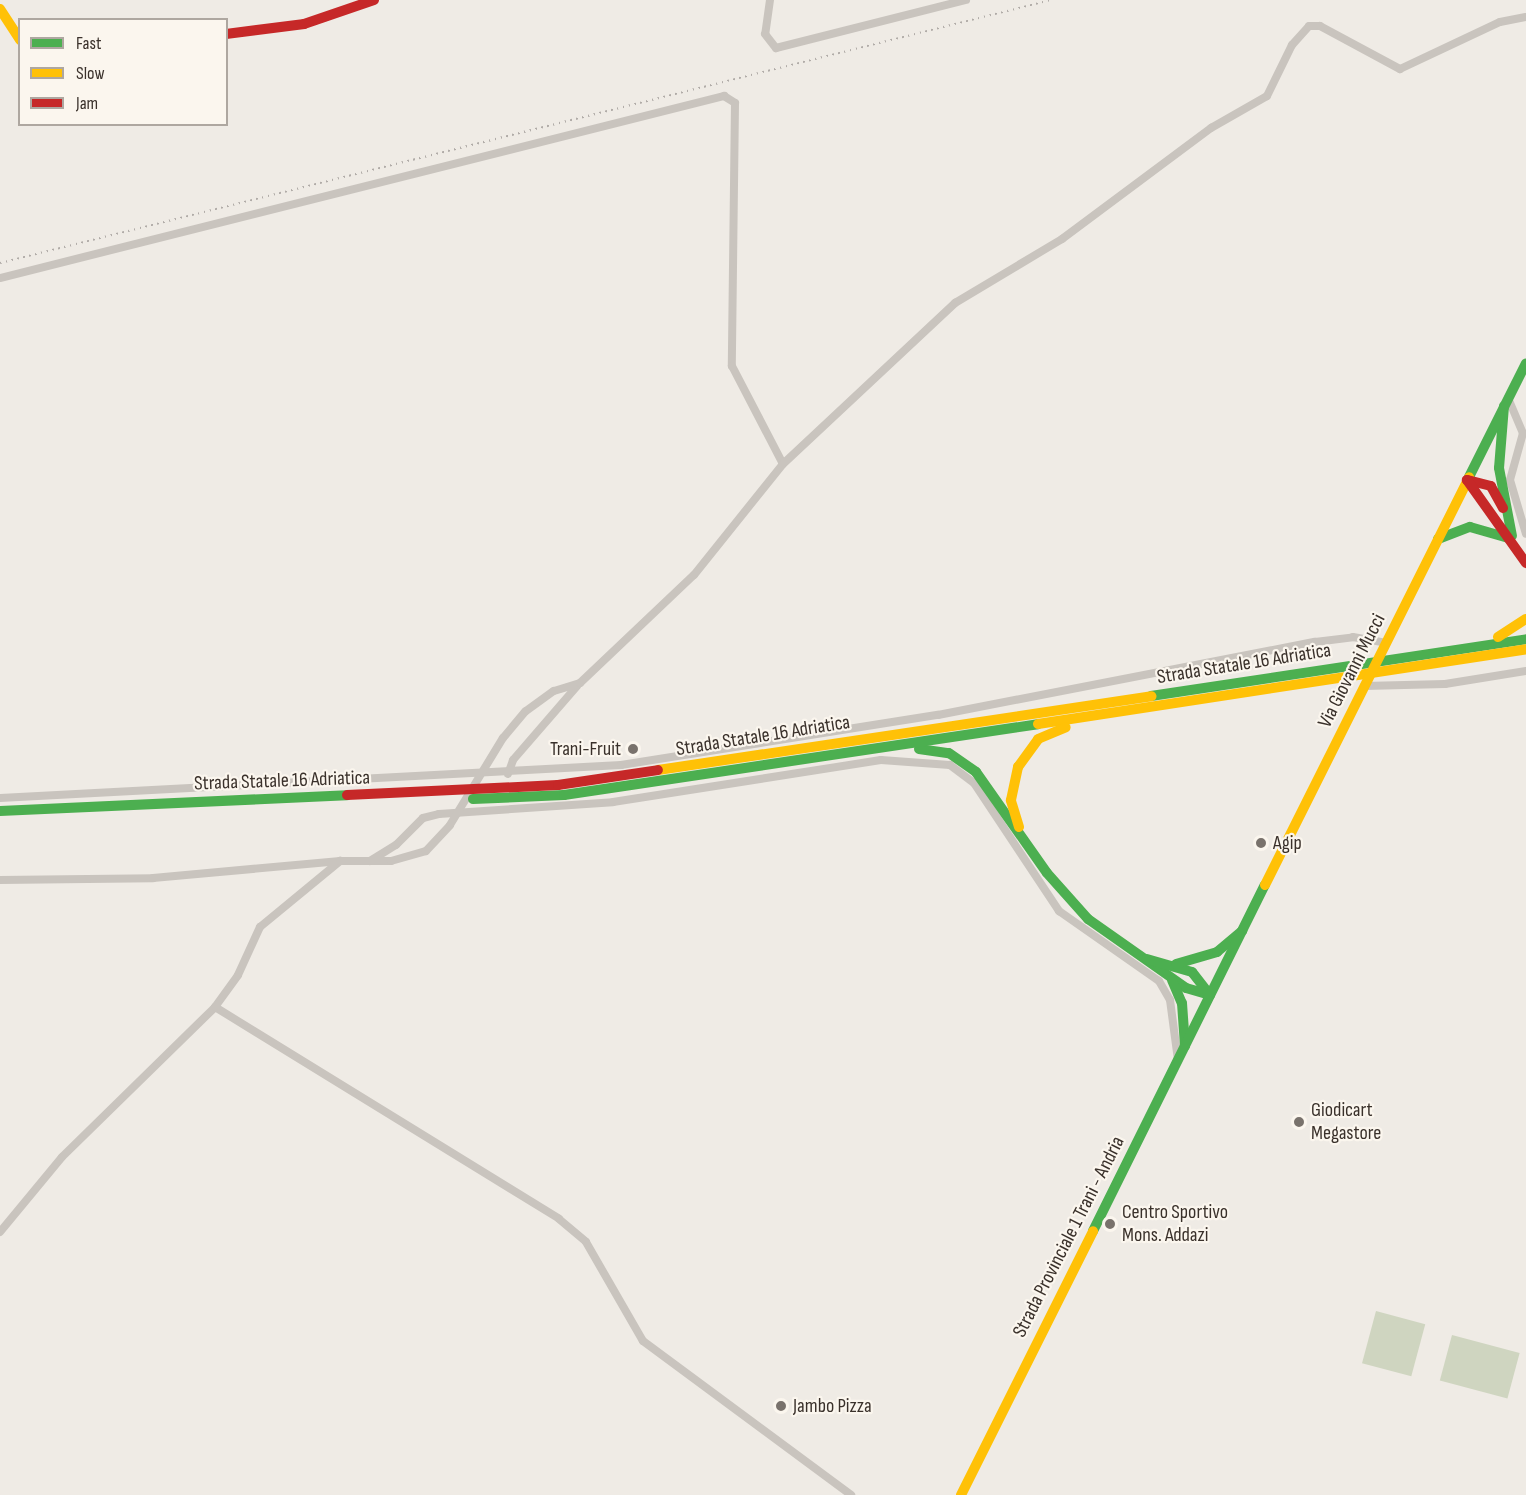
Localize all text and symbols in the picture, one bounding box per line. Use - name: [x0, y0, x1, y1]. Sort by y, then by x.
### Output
- legend: [18, 18, 228, 126]
- text: Fast: [76, 33, 101, 54]
- text: Slow: [76, 63, 105, 84]
- text: Jam: [76, 93, 98, 114]
- street label: Via Giovanni Mucci: [1313, 610, 1391, 732]
- street label: Strada Statale 16 Adriatica: [1155, 638, 1333, 690]
- street label: Strada Statale 16 Adriatica: [674, 710, 852, 762]
- place label: Trani-Fruit: [550, 737, 621, 761]
- marker: Trani-Fruit: [626, 742, 640, 756]
- street label: Strada Statale 16 Adriatica: [194, 766, 370, 796]
- place label: Agip: [1273, 831, 1302, 855]
- marker: Agip: [1254, 836, 1268, 850]
- place label: Giodicart Megastore: [1311, 1098, 1381, 1145]
- marker: Giodicart Megastore: [1292, 1115, 1306, 1129]
- street label: Strada Provinciale 1 Trani - Andria: [1008, 1133, 1130, 1341]
- place label: Centro Sportivo Mons. Addazi: [1122, 1200, 1228, 1247]
- marker: Centro Sportivo Mons. Addazi: [1103, 1217, 1117, 1231]
- place label: Jambo Pizza: [793, 1394, 872, 1418]
- marker: Jambo Pizza: [774, 1399, 788, 1413]

